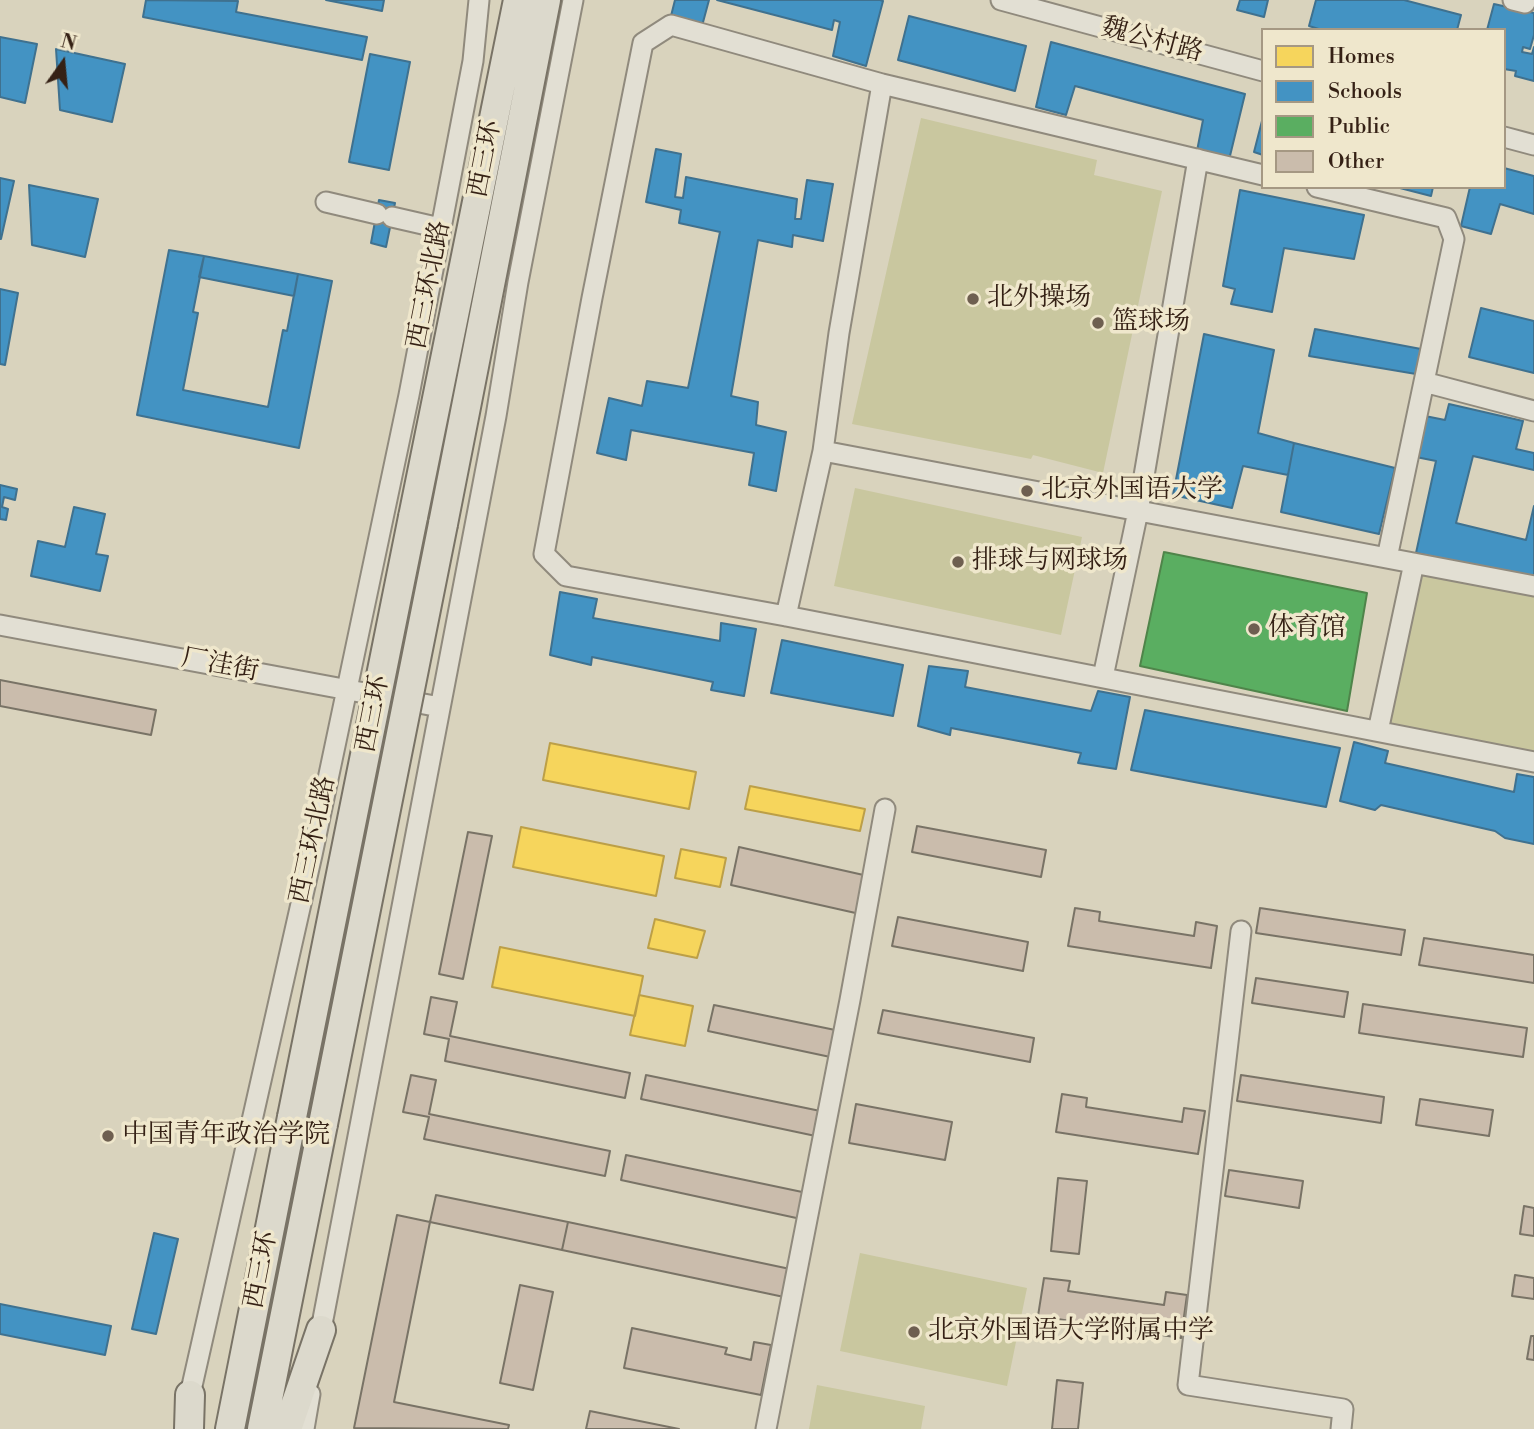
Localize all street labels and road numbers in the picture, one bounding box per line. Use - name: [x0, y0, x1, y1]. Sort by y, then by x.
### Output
- street label: 魏公村路: [1098, 12, 1206, 70]
- street label: 西三环: [463, 118, 509, 200]
- street label: 西三环北路: [402, 218, 458, 352]
- street label: 厂洼街: [179, 643, 261, 689]
- street label: 西三环: [351, 673, 397, 755]
- street label: 西三环北路: [285, 773, 343, 907]
- street label: 西三环: [239, 1229, 285, 1311]

